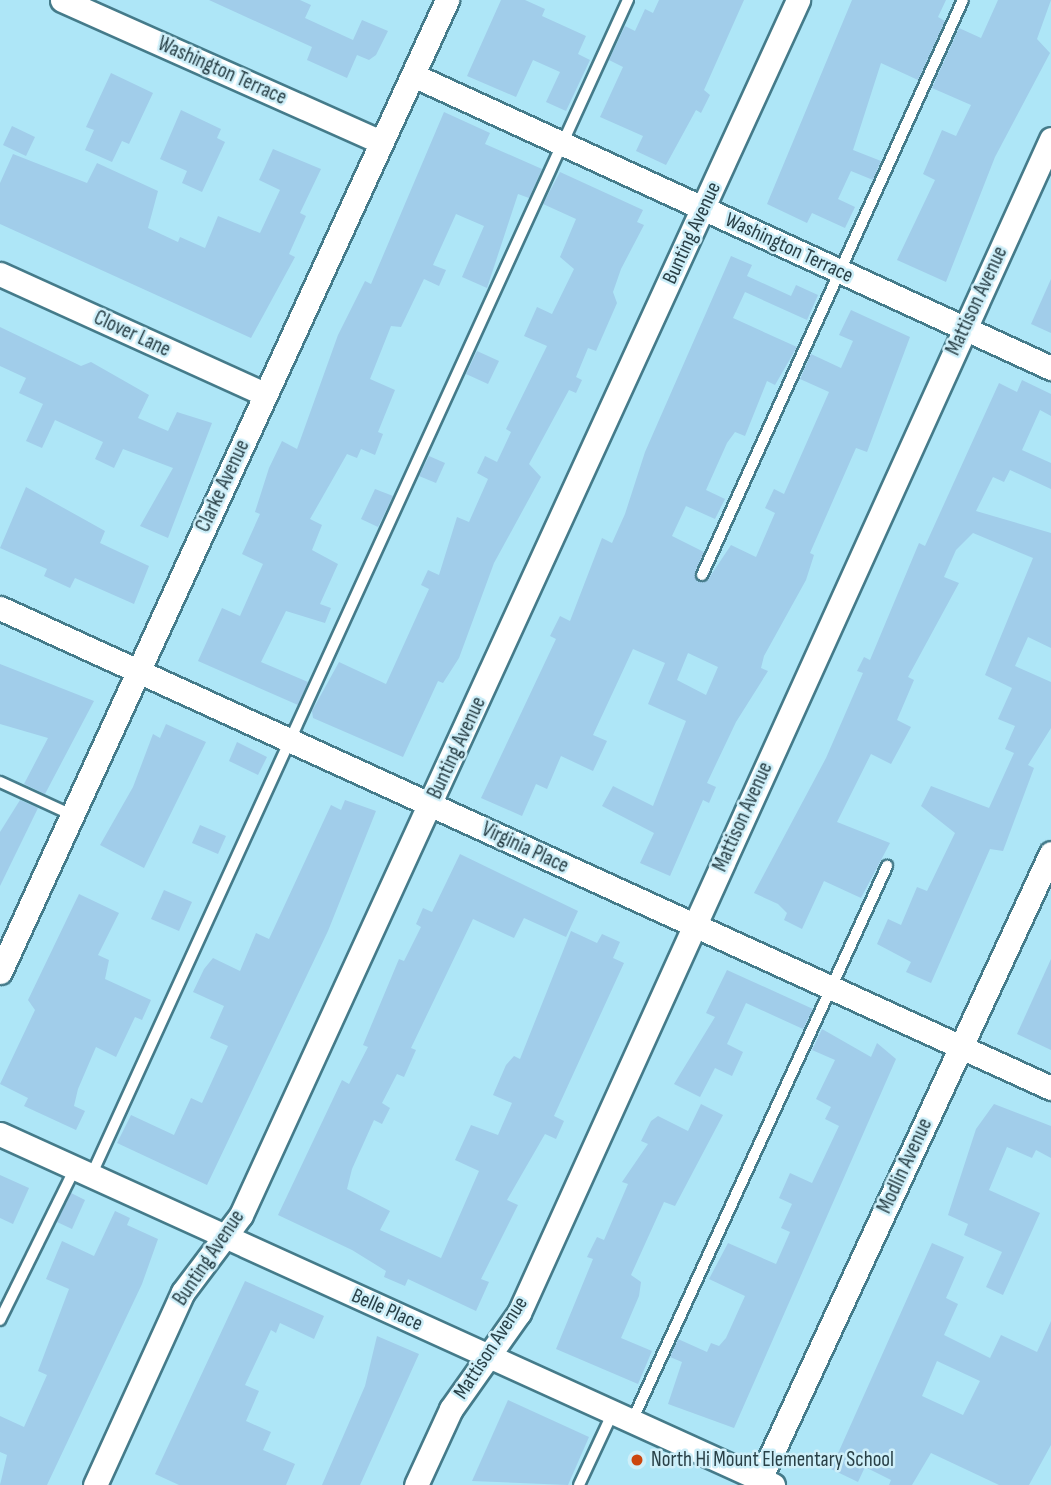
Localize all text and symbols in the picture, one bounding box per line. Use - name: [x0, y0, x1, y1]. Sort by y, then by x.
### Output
- street label: Washington Terrace: [154, 31, 290, 111]
- street label: Bunting Avenue: [657, 178, 727, 288]
- street label: Washington Terrace: [721, 207, 857, 289]
- street label: Mattison Avenue: [941, 243, 1013, 359]
- street label: Clover Lane: [90, 305, 174, 363]
- street label: Clarke Avenue: [191, 436, 255, 536]
- street label: Bunting Avenue: [422, 693, 492, 803]
- street label: Mattison Avenue: [708, 758, 778, 876]
- street label: Virginia Place: [478, 817, 572, 879]
- street label: Modlin Avenue: [872, 1115, 938, 1217]
- street label: Bunting Avenue: [168, 1206, 250, 1310]
- street label: Belle Place: [348, 1283, 426, 1337]
- street label: Mattison Avenue: [449, 1292, 533, 1404]
- place label: North Hi Mount Elementary School: [651, 1447, 894, 1473]
- marker: North Hi Mount Elementary School: [629, 1452, 645, 1468]

